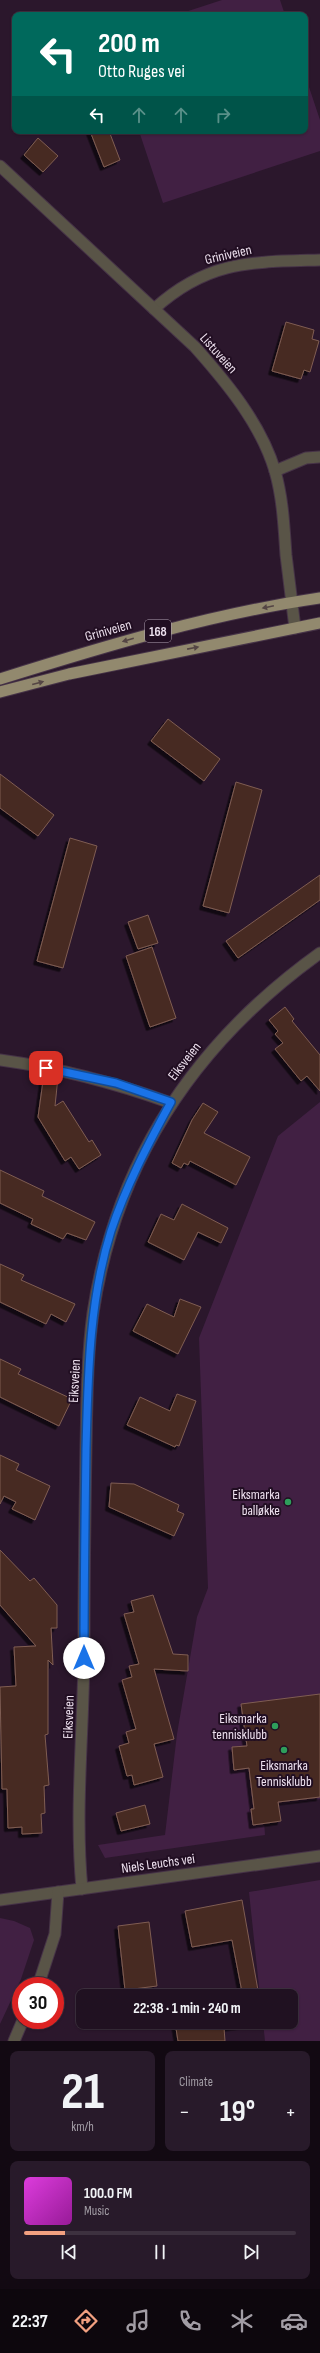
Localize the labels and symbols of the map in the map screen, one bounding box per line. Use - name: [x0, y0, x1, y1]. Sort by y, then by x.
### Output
- street label: Griniveien: [203, 241, 253, 268]
- street label: Listuveien: [196, 330, 241, 377]
- one-way arrow: [262, 605, 274, 611]
- street label: Griniveien: [83, 616, 133, 645]
- road number: 168: [145, 620, 171, 642]
- one-way arrow: [121, 637, 133, 643]
- one-way arrow: [187, 645, 199, 651]
- one-way arrow: [32, 680, 44, 686]
- street label: Eiksveien: [164, 1039, 205, 1084]
- pin: [29, 1051, 63, 1085]
- street label: Eiksveien: [65, 1359, 84, 1403]
- place label: Eiksmarka balløkke: [232, 1486, 280, 1519]
- marker: Eiksmarka balløkke: [283, 1497, 293, 1507]
- position arrow: [63, 1637, 105, 1679]
- street label: Eiksveien: [59, 1695, 78, 1739]
- place label: Eiksmarka tennisklubb: [212, 1710, 267, 1743]
- marker: Eiksmarka tennisklubb: [270, 1721, 280, 1731]
- marker: Eiksmarka Tennisklubb: [279, 1745, 289, 1755]
- place label: Eiksmarka Tennisklubb: [256, 1757, 312, 1790]
- street label: Niels Leuchs vei: [120, 1850, 196, 1877]
- speed limit sign: 30: [12, 1977, 64, 2029]

